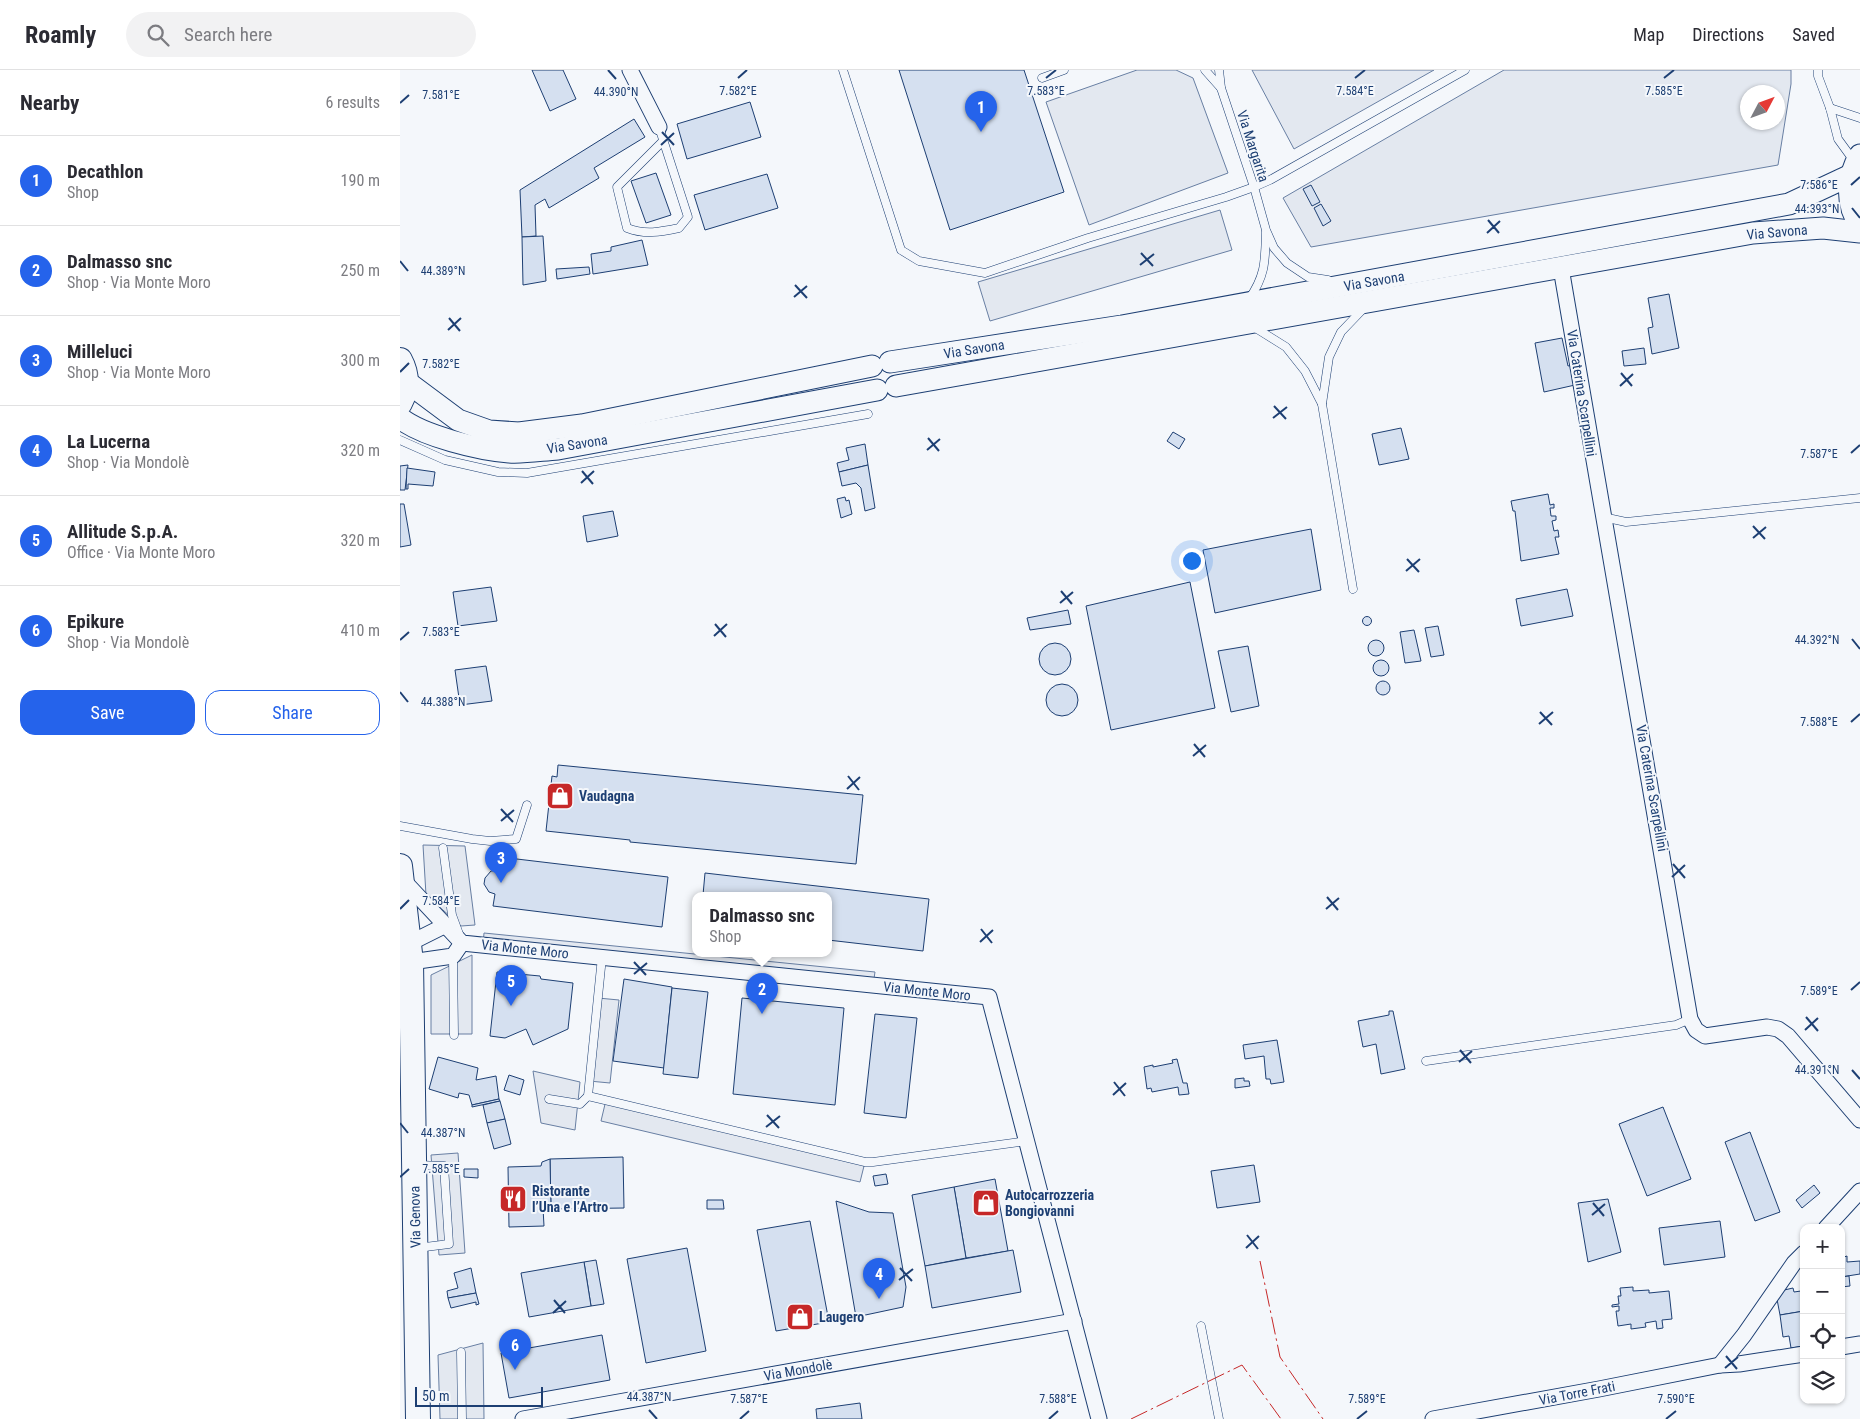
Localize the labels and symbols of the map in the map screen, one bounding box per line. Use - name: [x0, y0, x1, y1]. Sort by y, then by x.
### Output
- text: 7.582°E: [719, 84, 757, 98]
- text: 7.583°E: [1027, 84, 1065, 98]
- text: 7.584°E: [1336, 84, 1374, 98]
- text: 7.585°E: [1645, 84, 1683, 98]
- text: 44.390°N: [594, 85, 638, 99]
- north arrow: [1740, 85, 1785, 130]
- text: 7.581°E: [422, 88, 460, 102]
- pin: 1: [965, 91, 997, 132]
- street label: Via Margarita: [1234, 108, 1272, 184]
- text: 7.586°E: [1800, 178, 1838, 192]
- text: 44.393°N: [1795, 202, 1839, 216]
- street label: Via Savona: [1746, 221, 1808, 243]
- text: 44.389°N: [421, 264, 465, 278]
- street label: Via Savona: [1342, 268, 1406, 294]
- street label: Via Caterina Scarpellini: [1564, 328, 1600, 458]
- street label: Via Savona: [943, 336, 1005, 362]
- text: 7.582°E: [422, 357, 460, 371]
- street label: Via Savona: [546, 431, 608, 457]
- text: 7.587°E: [1800, 447, 1838, 461]
- your location: [1179, 548, 1205, 574]
- text: 7.583°E: [422, 625, 460, 639]
- text: 44.392°N: [1795, 633, 1839, 647]
- text: 44.388°N: [421, 695, 465, 709]
- text: 7.588°E: [1800, 715, 1838, 729]
- street label: Via Caterina Scarpellini: [1633, 723, 1671, 853]
- shop icon: Vaudagna: [545, 781, 575, 811]
- place label: Vaudagna: [579, 788, 635, 804]
- pin: 3: [485, 842, 517, 883]
- text: 7.584°E: [422, 894, 460, 908]
- street label: Via Monte Moro: [480, 936, 570, 962]
- pin: 5: [495, 965, 527, 1006]
- pin: 2: [746, 973, 778, 1014]
- street label: Via Monte Moro: [882, 978, 972, 1004]
- text: 7.589°E: [1800, 984, 1838, 998]
- text: 44.391°N: [1795, 1063, 1839, 1077]
- text: 44.387°N: [421, 1126, 465, 1140]
- text: 7.585°E: [422, 1162, 460, 1176]
- place label: Ristorante l’Una e l’Artro: [532, 1183, 608, 1215]
- restaurant icon: Ristorante l’Una e l’Artro: [498, 1184, 528, 1214]
- street label: Via Genova: [406, 1186, 424, 1248]
- place label: Autocarrozzeria Bongiovanni: [1005, 1187, 1095, 1219]
- shop icon: Autocarrozzeria Bongiovanni: [971, 1188, 1001, 1218]
- pin: 4: [863, 1258, 895, 1299]
- shop icon: Laugero: [785, 1302, 815, 1332]
- place label: Laugero: [819, 1309, 864, 1325]
- pin: 6: [499, 1329, 531, 1370]
- street label: Via Mondolè: [763, 1356, 834, 1384]
- street label: Via Torre Frati: [1538, 1378, 1616, 1408]
- scale bar: [415, 1384, 542, 1407]
- text: 44.387°N: [627, 1390, 671, 1404]
- text: 7.587°E: [730, 1392, 768, 1406]
- text: 7.588°E: [1039, 1392, 1077, 1406]
- text: 7.589°E: [1348, 1392, 1386, 1406]
- text: 7.590°E: [1657, 1392, 1695, 1406]

